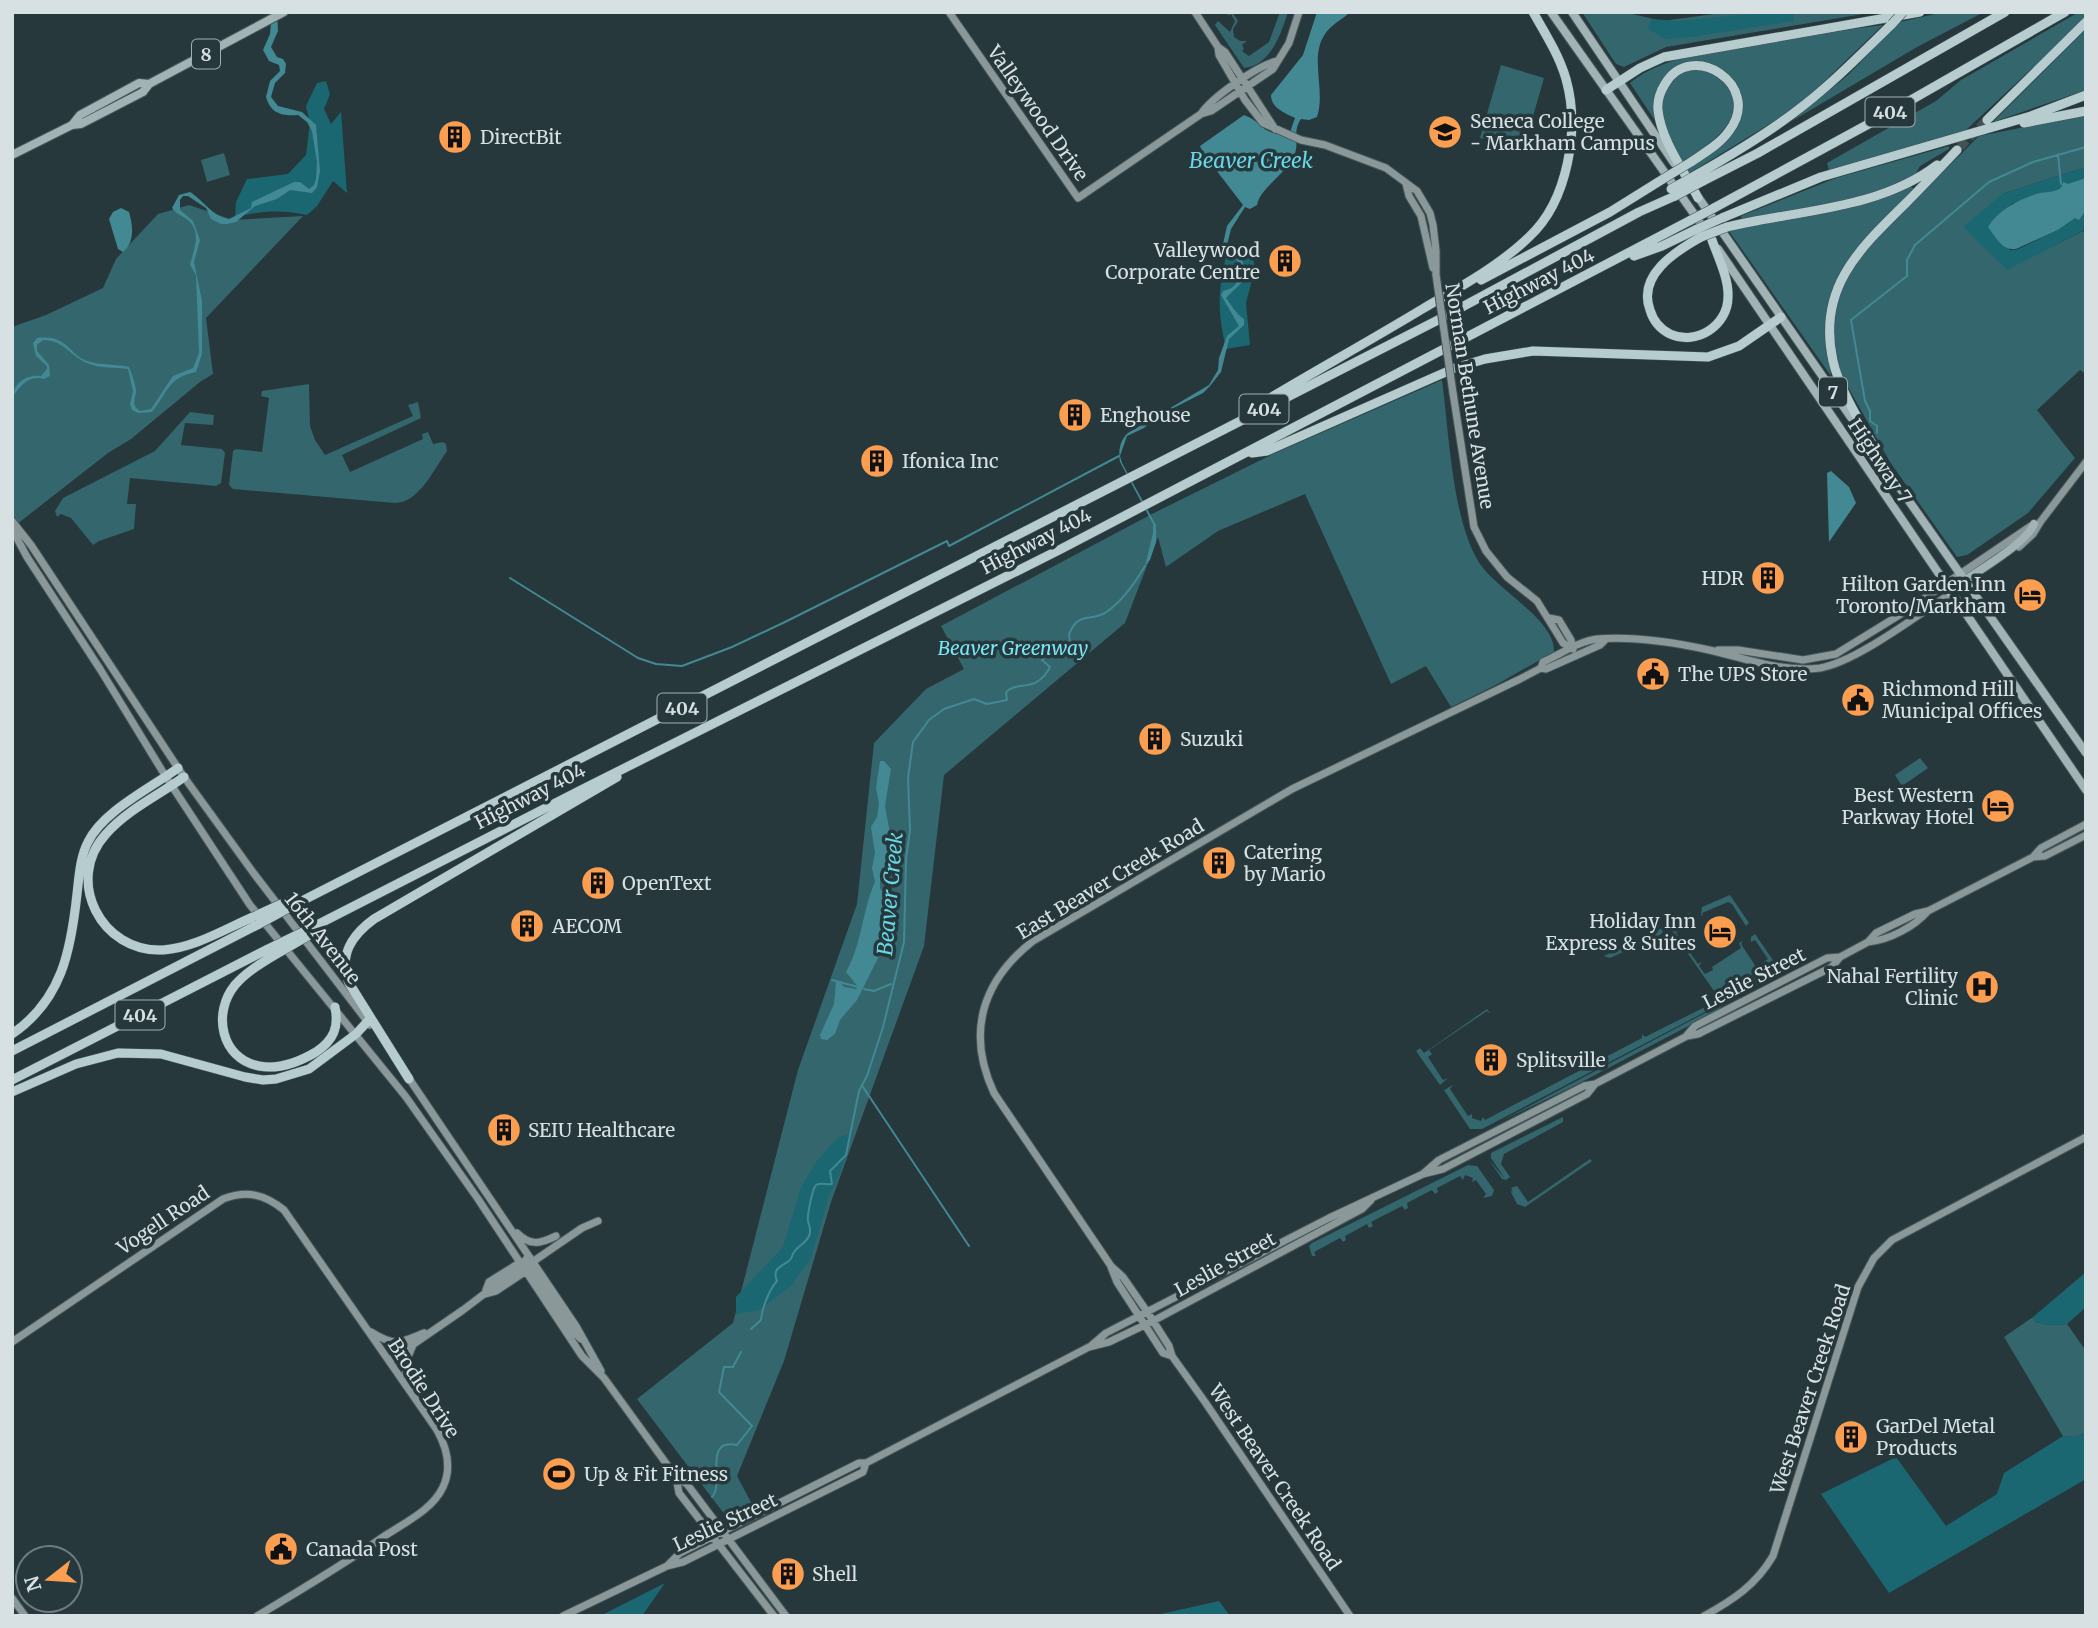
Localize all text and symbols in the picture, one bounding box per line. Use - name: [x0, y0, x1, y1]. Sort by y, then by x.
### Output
- road number: 8: [192, 40, 220, 68]
- street label: Valleywood Drive: [982, 40, 1094, 185]
- road number: 404: [1866, 98, 1914, 127]
- place label: Seneca College - Markham Campus: [1470, 109, 1655, 155]
- school or university icon: Seneca College - Markham Campus: [1426, 113, 1464, 151]
- building icon: DirectBit: [436, 118, 474, 156]
- place label: DirectBit: [480, 125, 562, 149]
- water label: Beaver Creek: [1189, 147, 1313, 174]
- place label: Valleywood Corporate Centre: [1105, 238, 1260, 284]
- building icon: Valleywood Corporate Centre: [1266, 242, 1304, 280]
- street label: Highway 404: [1480, 243, 1599, 319]
- street label: Norman Bethune Avenue: [1440, 281, 1500, 511]
- road number: 7: [1819, 378, 1847, 406]
- road number: 404: [1240, 394, 1288, 424]
- building icon: Enghouse: [1056, 396, 1094, 434]
- place label: Enghouse: [1100, 403, 1191, 427]
- street label: Highway 7: [1843, 414, 1917, 508]
- building icon: Ifonica Inc: [858, 442, 896, 480]
- place label: Ifonica Inc: [902, 449, 999, 473]
- street label: Highway 404: [977, 503, 1096, 579]
- building icon: HDR: [1749, 559, 1787, 597]
- place label: HDR: [1702, 566, 1745, 590]
- place label: Hilton Garden Inn Toronto/Markham: [1836, 572, 2006, 618]
- hotel icon: Hilton Garden Inn Toronto/Markham: [2011, 576, 2049, 614]
- park label: Beaver Greenway: [938, 636, 1088, 660]
- public building icon: The UPS Store: [1634, 655, 1672, 693]
- place label: The UPS Store: [1678, 662, 1807, 686]
- place label: Richmond Hill Municipal Offices: [1882, 677, 2042, 723]
- public building icon: Richmond Hill Municipal Offices: [1839, 681, 1877, 719]
- road number: 404: [658, 694, 706, 722]
- building icon: Suzuki: [1136, 720, 1174, 758]
- place label: Suzuki: [1180, 727, 1243, 751]
- street label: Highway 404: [471, 758, 590, 834]
- place label: Best Western Parkway Hotel: [1842, 783, 1974, 829]
- hotel icon: Best Western Parkway Hotel: [1979, 787, 2017, 825]
- street label: East Beaver Creek Road: [1012, 814, 1208, 944]
- water label: Beaver Creek: [871, 831, 909, 957]
- place label: Catering by Mario: [1243, 840, 1326, 886]
- building icon: Catering by Mario: [1200, 844, 1238, 882]
- building icon: OpenText: [579, 864, 617, 902]
- place label: OpenText: [622, 871, 712, 895]
- street label: 16th Avenue: [280, 887, 366, 989]
- building icon: AECOM: [508, 907, 546, 945]
- place label: Holiday Inn Express & Suites: [1545, 909, 1696, 955]
- hotel icon: Holiday Inn Express & Suites: [1701, 913, 1739, 951]
- place label: AECOM: [551, 914, 622, 938]
- street label: Leslie Street: [1699, 942, 1810, 1014]
- place label: Nahal Fertility Clinic: [1827, 964, 1958, 1010]
- hospital icon: Nahal Fertility Clinic: [1963, 968, 2001, 1006]
- road number: 404: [116, 1000, 164, 1030]
- building icon: Splitsville: [1472, 1041, 1510, 1079]
- place label: Splitsville: [1516, 1048, 1606, 1072]
- building icon: SEIU Healthcare: [485, 1111, 523, 1149]
- place label: SEIU Healthcare: [528, 1118, 675, 1142]
- street label: Vogell Road: [111, 1180, 214, 1260]
- street label: Leslie Street: [1170, 1226, 1280, 1302]
- street label: West Beaver Creek Road: [1764, 1281, 1855, 1498]
- street label: Brodie Drive: [383, 1334, 465, 1442]
- street label: West Beaver Creek Road: [1203, 1379, 1346, 1575]
- place label: GarDel Metal Products: [1876, 1414, 1995, 1460]
- building icon: GarDel Metal Products: [1832, 1418, 1870, 1456]
- sports icon: Up & Fit Fitness: [540, 1455, 578, 1493]
- place label: Up & Fit Fitness: [584, 1462, 728, 1486]
- street label: Leslie Street: [669, 1487, 781, 1557]
- public building icon: Canada Post: [262, 1530, 300, 1568]
- place label: Canada Post: [306, 1537, 418, 1561]
- north arrow: [14, 1544, 84, 1614]
- building icon: Shell: [769, 1555, 807, 1593]
- place label: Shell: [812, 1562, 857, 1586]
- text: N: [19, 1573, 46, 1595]

